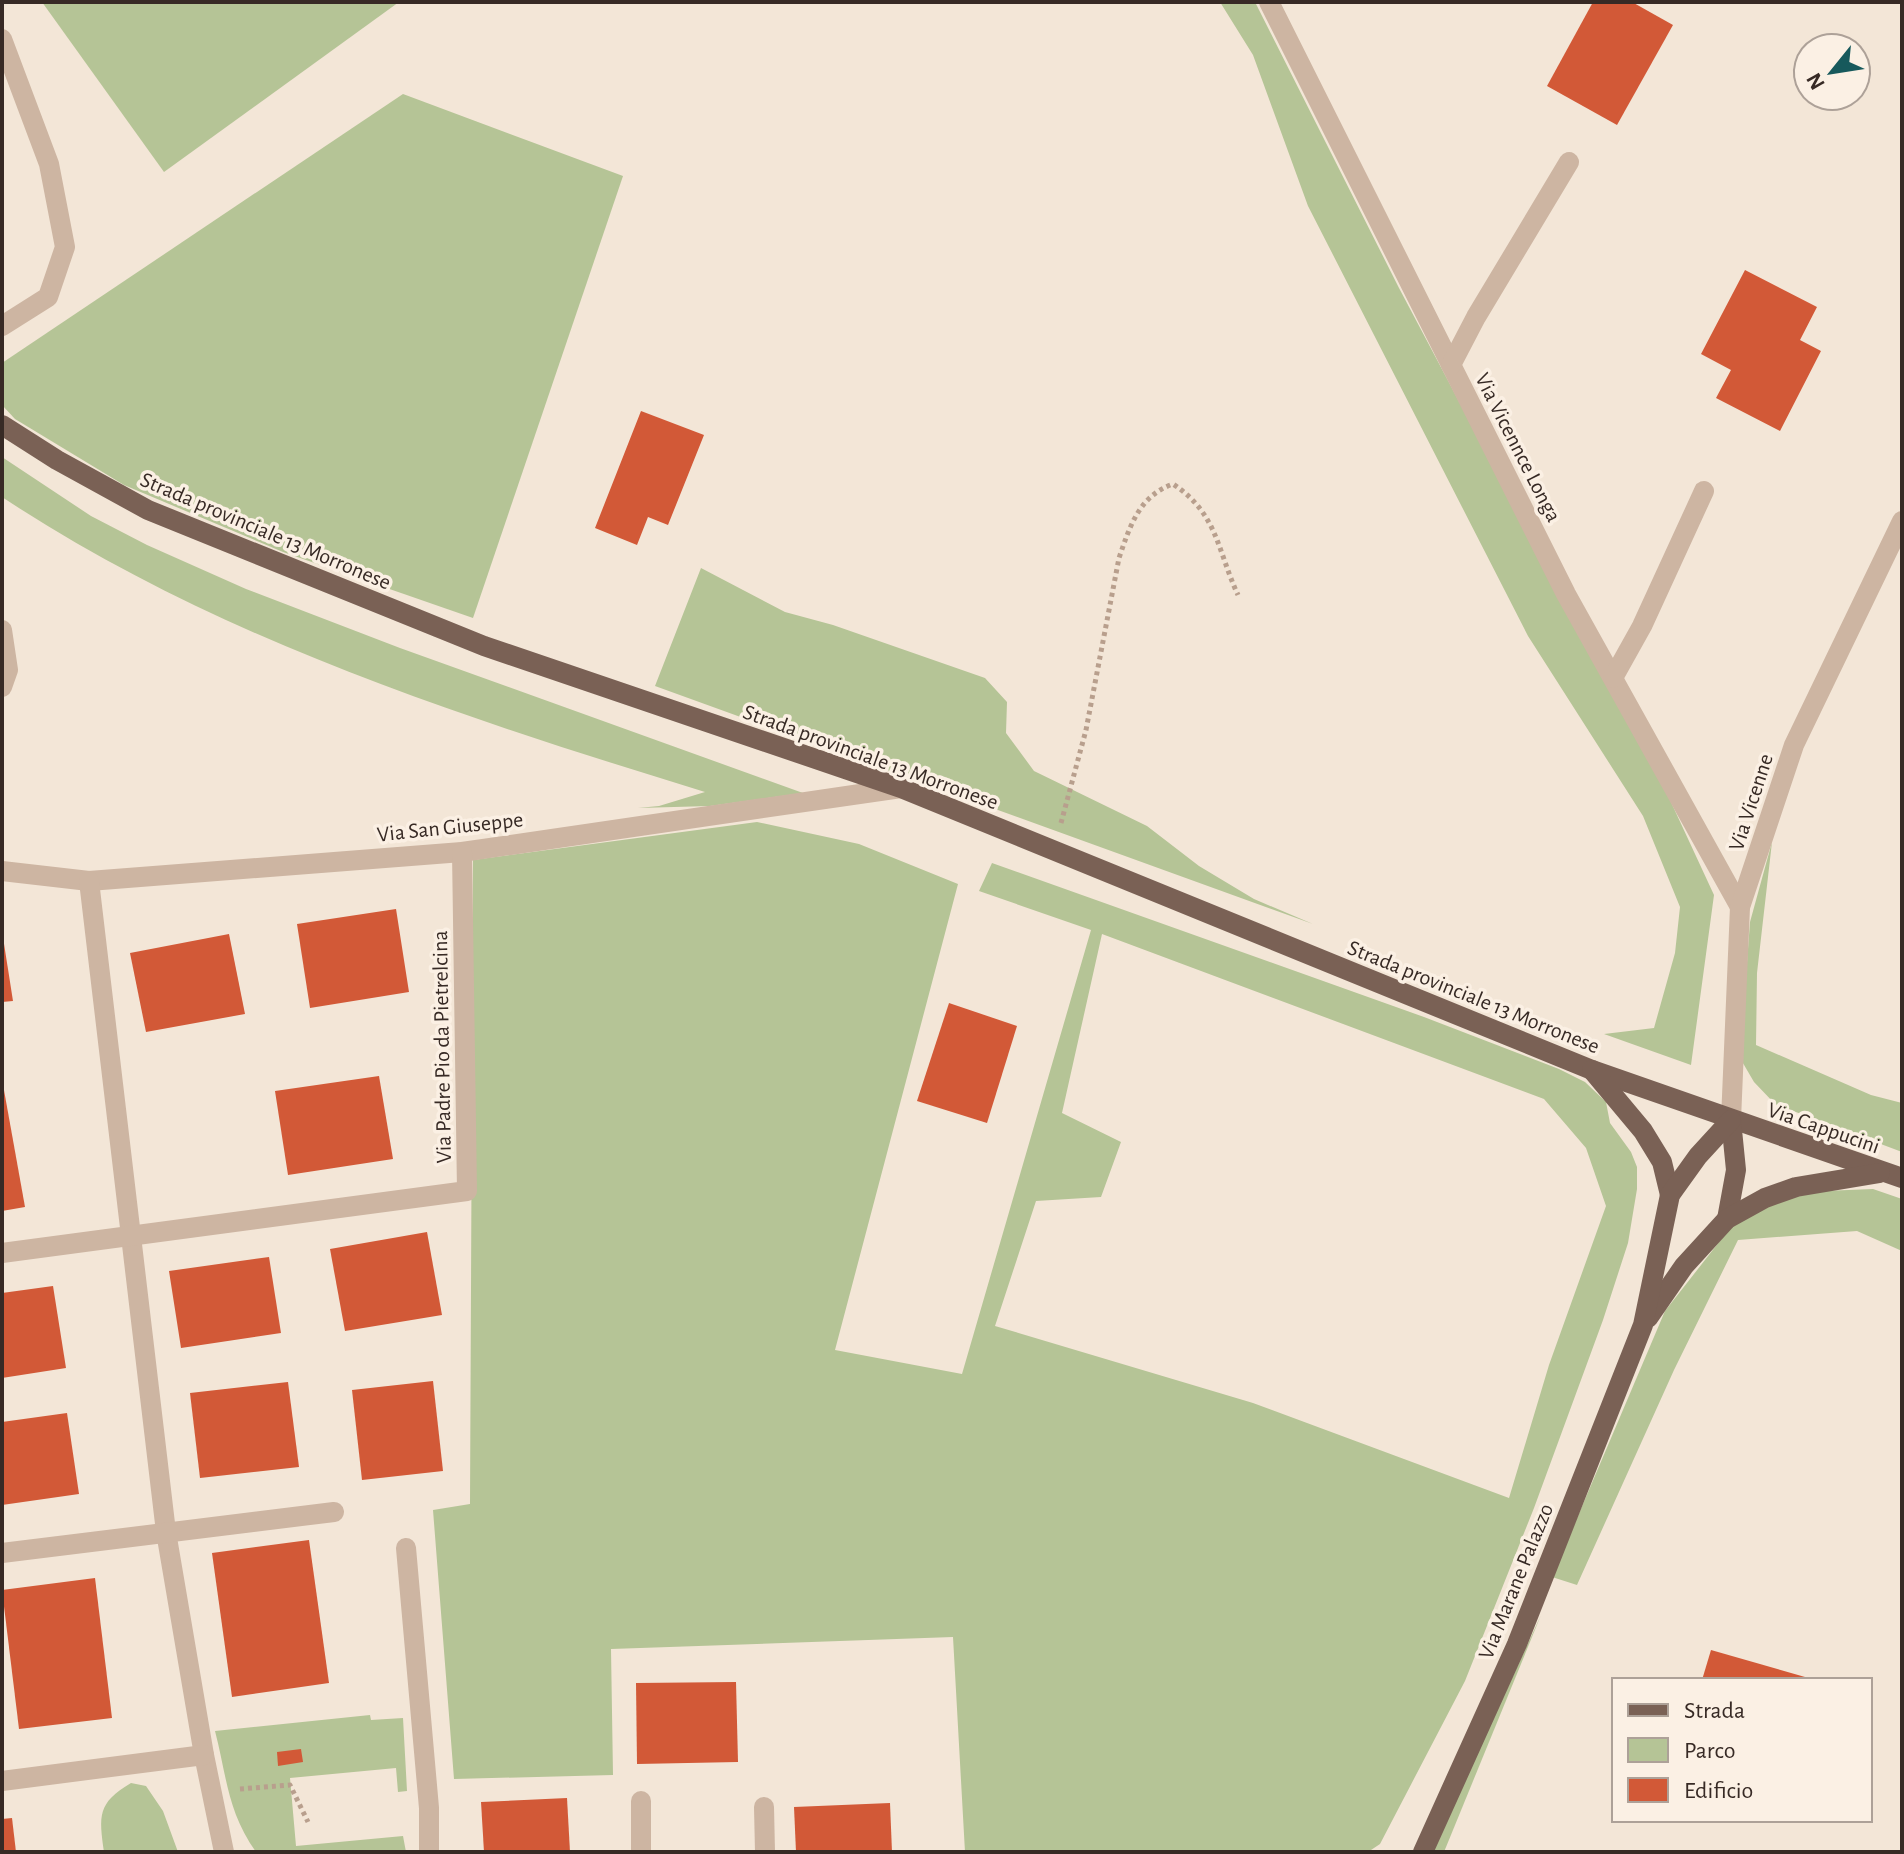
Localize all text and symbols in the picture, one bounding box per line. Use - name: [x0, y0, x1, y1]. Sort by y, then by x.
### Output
- north arrow: [1792, 32, 1872, 112]
- text: N: [1802, 69, 1829, 94]
- street label: Via Vicennce Longa: [1471, 369, 1565, 525]
- street label: Strada provinciale 13 Morronese: [137, 468, 394, 594]
- street label: Strada provinciale 13 Morronese: [740, 700, 1001, 813]
- street label: Via Vicenne: [1725, 751, 1777, 853]
- street label: Via San Giuseppe: [376, 808, 524, 846]
- street label: Via Padre Pio da Pietrelcina: [429, 930, 455, 1164]
- street label: Strada provinciale 13 Morronese: [1345, 936, 1603, 1058]
- street label: Via Cappucini: [1765, 1098, 1883, 1157]
- street label: Via Marane Palazzo: [1475, 1500, 1557, 1662]
- legend: [1612, 1678, 1872, 1822]
- text: Strada: [1684, 1699, 1745, 1723]
- text: Parco: [1684, 1739, 1735, 1763]
- text: Edificio: [1684, 1779, 1753, 1803]

